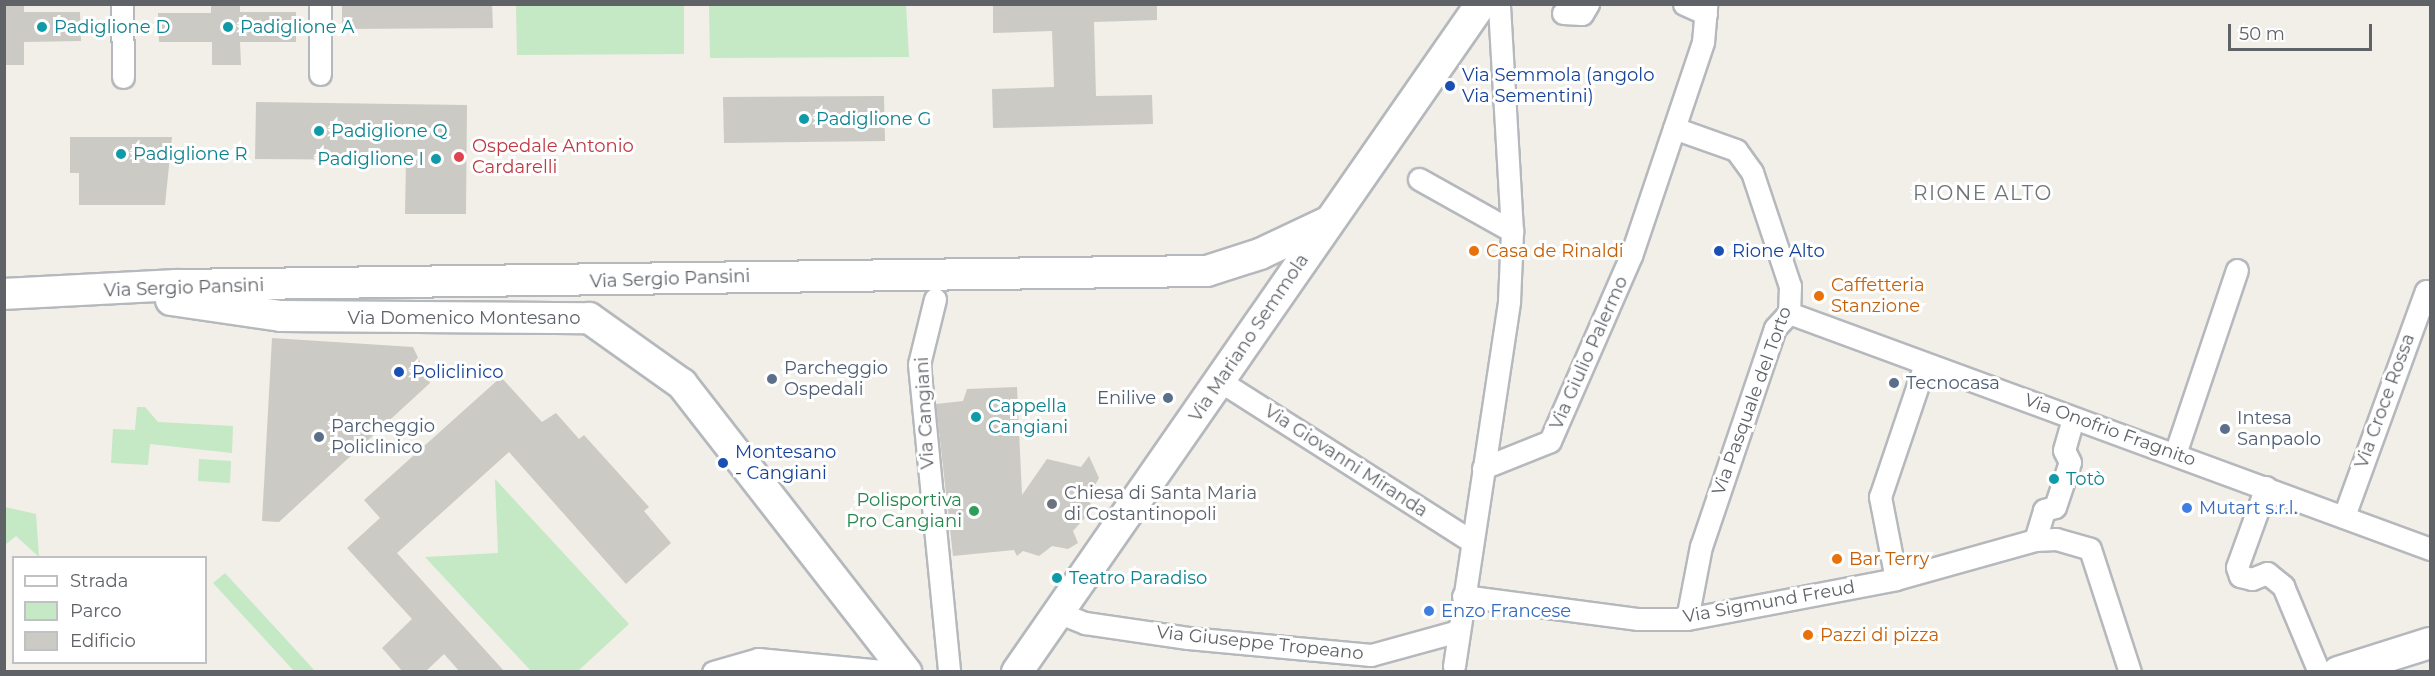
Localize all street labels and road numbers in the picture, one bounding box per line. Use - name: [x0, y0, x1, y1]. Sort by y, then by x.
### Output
- street label: Via Mariano Semmola: [1185, 250, 1313, 426]
- street label: Via Sergio Pansini: [589, 265, 751, 293]
- street label: Via Giulio Palermo: [1545, 273, 1633, 433]
- street label: Via Sergio Pansini: [103, 274, 265, 302]
- street label: Via Pasquale del Torto: [1708, 304, 1796, 498]
- street label: Via Domenico Montesano: [348, 307, 580, 329]
- street label: Via Croce Rossa: [2351, 331, 2419, 471]
- street label: Via Cangiani: [911, 356, 939, 470]
- street label: Via Onofrio Fragnito: [2021, 389, 2199, 471]
- street label: Via Giovanni Miranda: [1260, 400, 1432, 522]
- street label: Via Sigmund Freud: [1681, 576, 1857, 628]
- street label: Via Giuseppe Tropeano: [1155, 621, 1365, 665]

